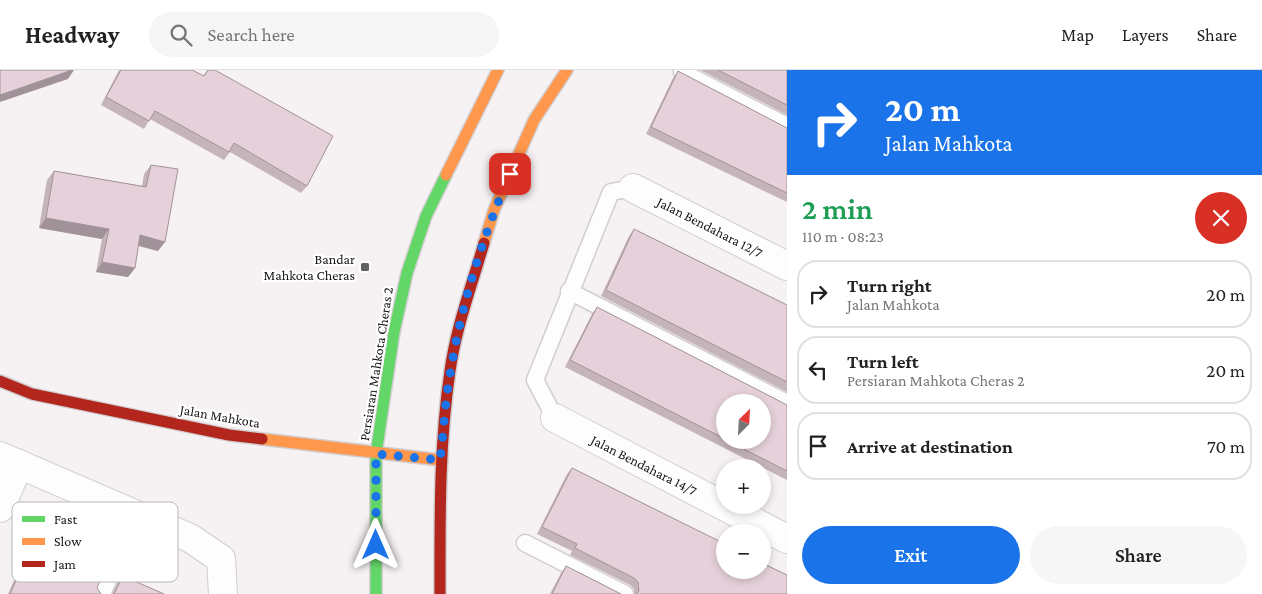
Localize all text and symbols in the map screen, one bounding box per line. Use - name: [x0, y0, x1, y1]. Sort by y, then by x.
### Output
- search box: [149, 12, 499, 57]
- text: Headway: [25, 21, 119, 48]
- icon: search: [167, 21, 195, 49]
- text: Search here: [207, 24, 295, 45]
- text: Map: [1061, 25, 1094, 45]
- text: Layers: [1122, 25, 1169, 45]
- text: Share: [1197, 25, 1237, 45]
- icon: right: [802, 90, 867, 155]
- text: 20 m: [885, 90, 960, 129]
- text: Jalan Mahkota: [885, 131, 1013, 156]
- pin: [489, 153, 531, 195]
- icon: arrive: [496, 160, 524, 188]
- text: 2 min: [802, 192, 873, 225]
- button: close: [1195, 192, 1247, 244]
- street label: Jalan Bendahara 12/7: [653, 193, 766, 261]
- text: 110 m · 08:23: [802, 228, 884, 245]
- place label: Bandar Mahkota Cheras: [264, 251, 355, 283]
- marker: Bandar Mahkota Cheras: [359, 261, 371, 273]
- text: Turn right: [847, 275, 932, 296]
- icon: right: [804, 280, 832, 308]
- text: 20 m: [1206, 284, 1245, 305]
- street label: Persiaran Mahkota Cheras 2: [356, 286, 396, 442]
- text: Jalan Mahkota: [847, 296, 940, 313]
- text: Turn left: [847, 351, 919, 372]
- icon: left: [804, 356, 832, 384]
- text: 20 m: [1206, 360, 1245, 381]
- text: Persiaran Mahkota Cheras 2: [847, 372, 1025, 389]
- north arrow: [716, 394, 771, 449]
- map controls: [716, 394, 771, 579]
- street label: Jalan Mahkota: [177, 401, 262, 431]
- street label: Jalan Bendahara 14/7: [587, 430, 700, 499]
- icon: arrive: [804, 432, 832, 460]
- text: Arrive at destination: [847, 436, 1013, 457]
- text: 70 m: [1207, 436, 1245, 457]
- button: +: [716, 459, 771, 514]
- legend: [12, 502, 178, 582]
- text: Fast: [54, 511, 78, 527]
- position arrow: [349, 518, 401, 570]
- button: −: [716, 524, 771, 579]
- button: Exit: [802, 526, 1020, 584]
- button: Share: [1030, 526, 1247, 584]
- text: Slow: [54, 533, 82, 549]
- text: Jam: [52, 556, 76, 572]

